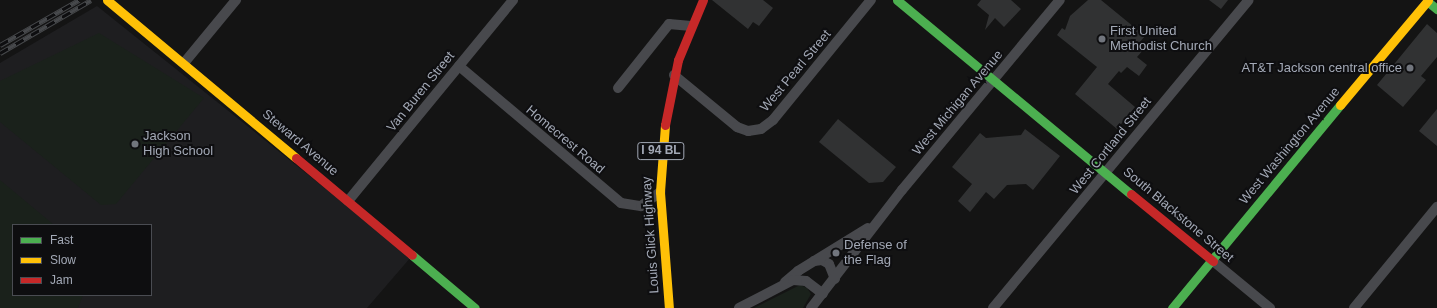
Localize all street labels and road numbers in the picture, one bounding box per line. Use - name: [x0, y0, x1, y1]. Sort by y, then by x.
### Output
- street label: West Pearl Street: [757, 27, 835, 115]
- street label: West Michigan Avenue: [909, 47, 1007, 159]
- street label: Van Buren Street: [384, 49, 458, 135]
- street label: West Washington Avenue: [1236, 84, 1344, 208]
- street label: West Cortland Street: [1067, 94, 1155, 198]
- street label: Homecrest Road: [523, 103, 607, 177]
- street label: Steward Avenue: [259, 106, 341, 180]
- road number: I 94 BL: [637, 141, 685, 161]
- street label: South Blackstone Street: [1120, 164, 1236, 266]
- street label: Louis Glick Highway: [639, 176, 663, 294]

